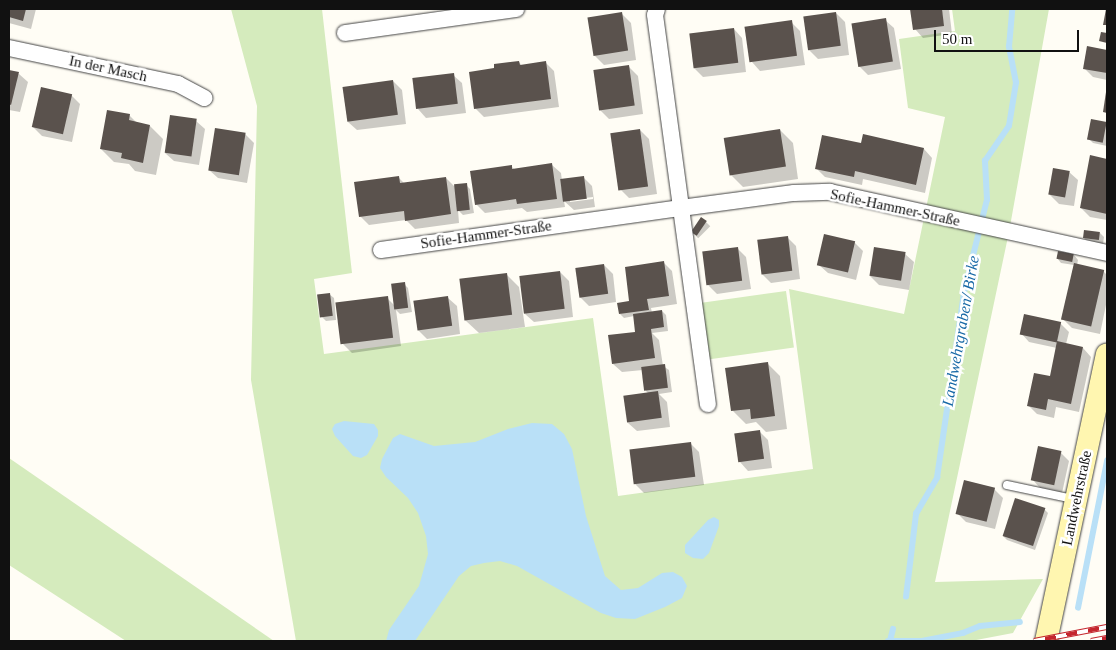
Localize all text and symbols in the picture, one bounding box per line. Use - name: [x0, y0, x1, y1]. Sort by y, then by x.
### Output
- scale bar: [936, 20, 1081, 52]
- text: 50 m: [942, 31, 972, 47]
- street label: In der Masch: [67, 52, 149, 86]
- street label: Sofie-Hammer-Straße: [828, 185, 962, 231]
- street label: Sofie-Hammer-Straße: [419, 217, 553, 253]
- water label: Landwehrgraben/ Birke: [938, 254, 984, 408]
- street label: Landwehrstraße: [1058, 449, 1096, 547]

